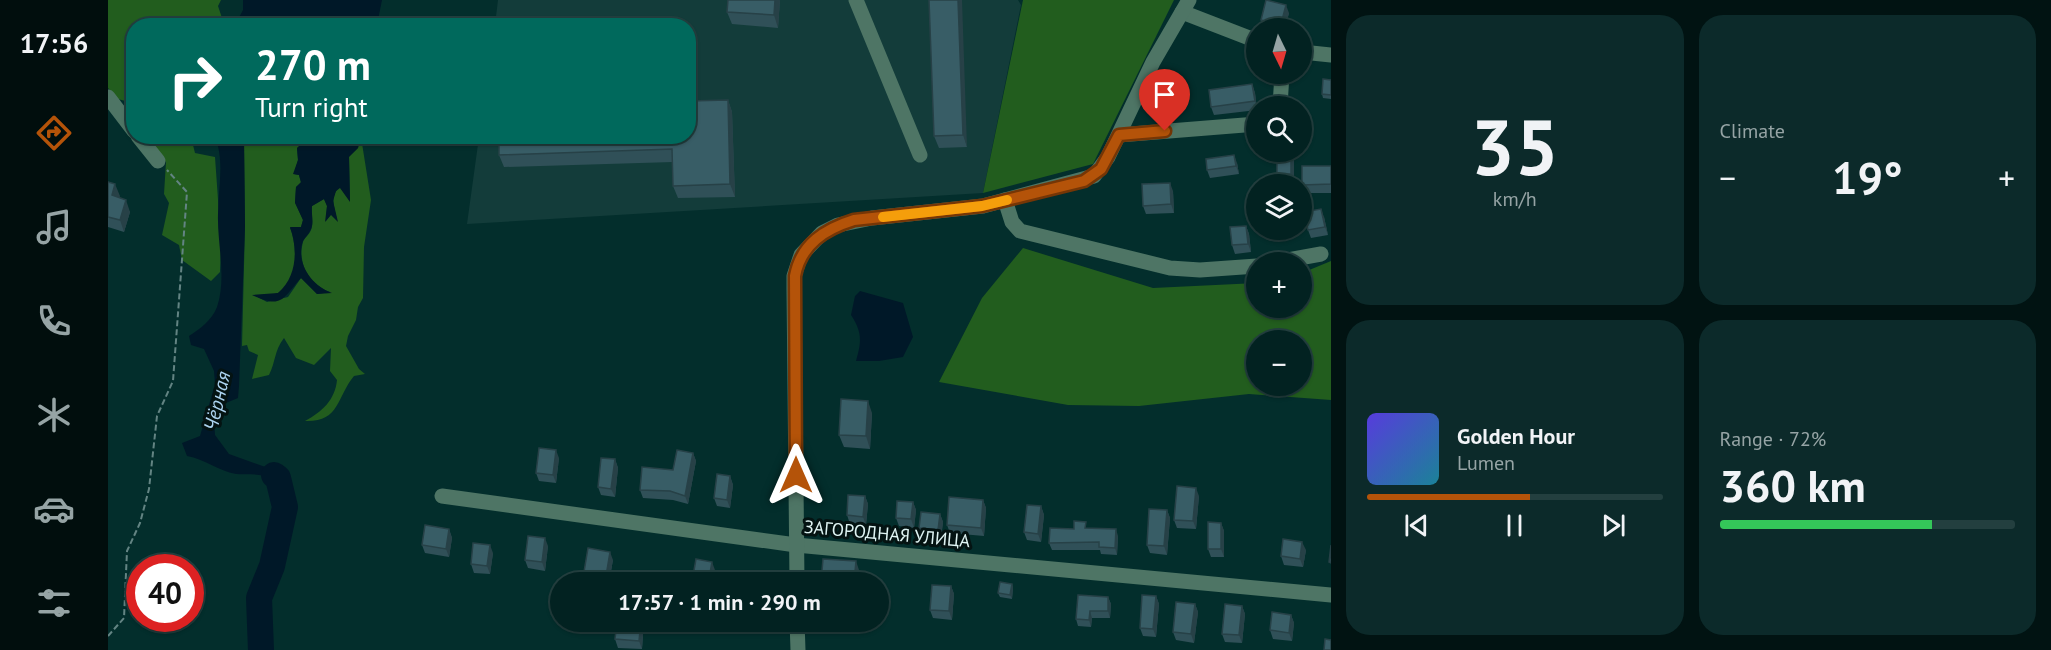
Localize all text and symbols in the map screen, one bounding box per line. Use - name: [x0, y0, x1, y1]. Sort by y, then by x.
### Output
- north arrow: [1246, 18, 1312, 84]
- map controls: [1246, 18, 1312, 396]
- text: 17:56: [20, 26, 88, 60]
- text: 270 m: [255, 37, 371, 92]
- icon: right: [156, 42, 234, 120]
- pin: [1139, 69, 1190, 131]
- icon: arrive: [1148, 78, 1181, 111]
- text: Turn right: [255, 90, 368, 124]
- button: search: [1246, 96, 1312, 162]
- text: 35: [1471, 96, 1559, 197]
- icon: directions: [33, 112, 75, 154]
- text: Climate: [1720, 118, 1785, 144]
- text: 19°: [1832, 148, 1903, 206]
- text: −: [1720, 156, 1736, 199]
- text: +: [1998, 156, 2015, 199]
- button: layers: [1246, 174, 1312, 240]
- text: km/h: [1493, 186, 1537, 212]
- icon: music: [33, 206, 75, 248]
- button: +: [1246, 252, 1312, 318]
- icon: phone: [33, 300, 75, 342]
- button: −: [1246, 330, 1312, 396]
- water label: Чёрная: [198, 368, 237, 433]
- icon: climate: [33, 394, 75, 436]
- text: Golden Hour: [1457, 422, 1575, 450]
- text: Range · 72%: [1720, 426, 1826, 452]
- position arrow: [764, 443, 828, 507]
- text: Lumen: [1457, 450, 1515, 476]
- text: 360 km: [1720, 456, 1866, 514]
- icon: car: [33, 488, 75, 530]
- icon: previous: [1400, 509, 1433, 542]
- icon: pause: [1498, 509, 1531, 542]
- icon: next: [1597, 509, 1630, 542]
- street label: ЗАГОРОДНАЯ УЛИЦА: [803, 515, 971, 552]
- speed limit sign: 40: [126, 554, 204, 632]
- icon: filters: [33, 582, 75, 624]
- text: 17:57 · 1 min · 290 m: [618, 588, 821, 616]

